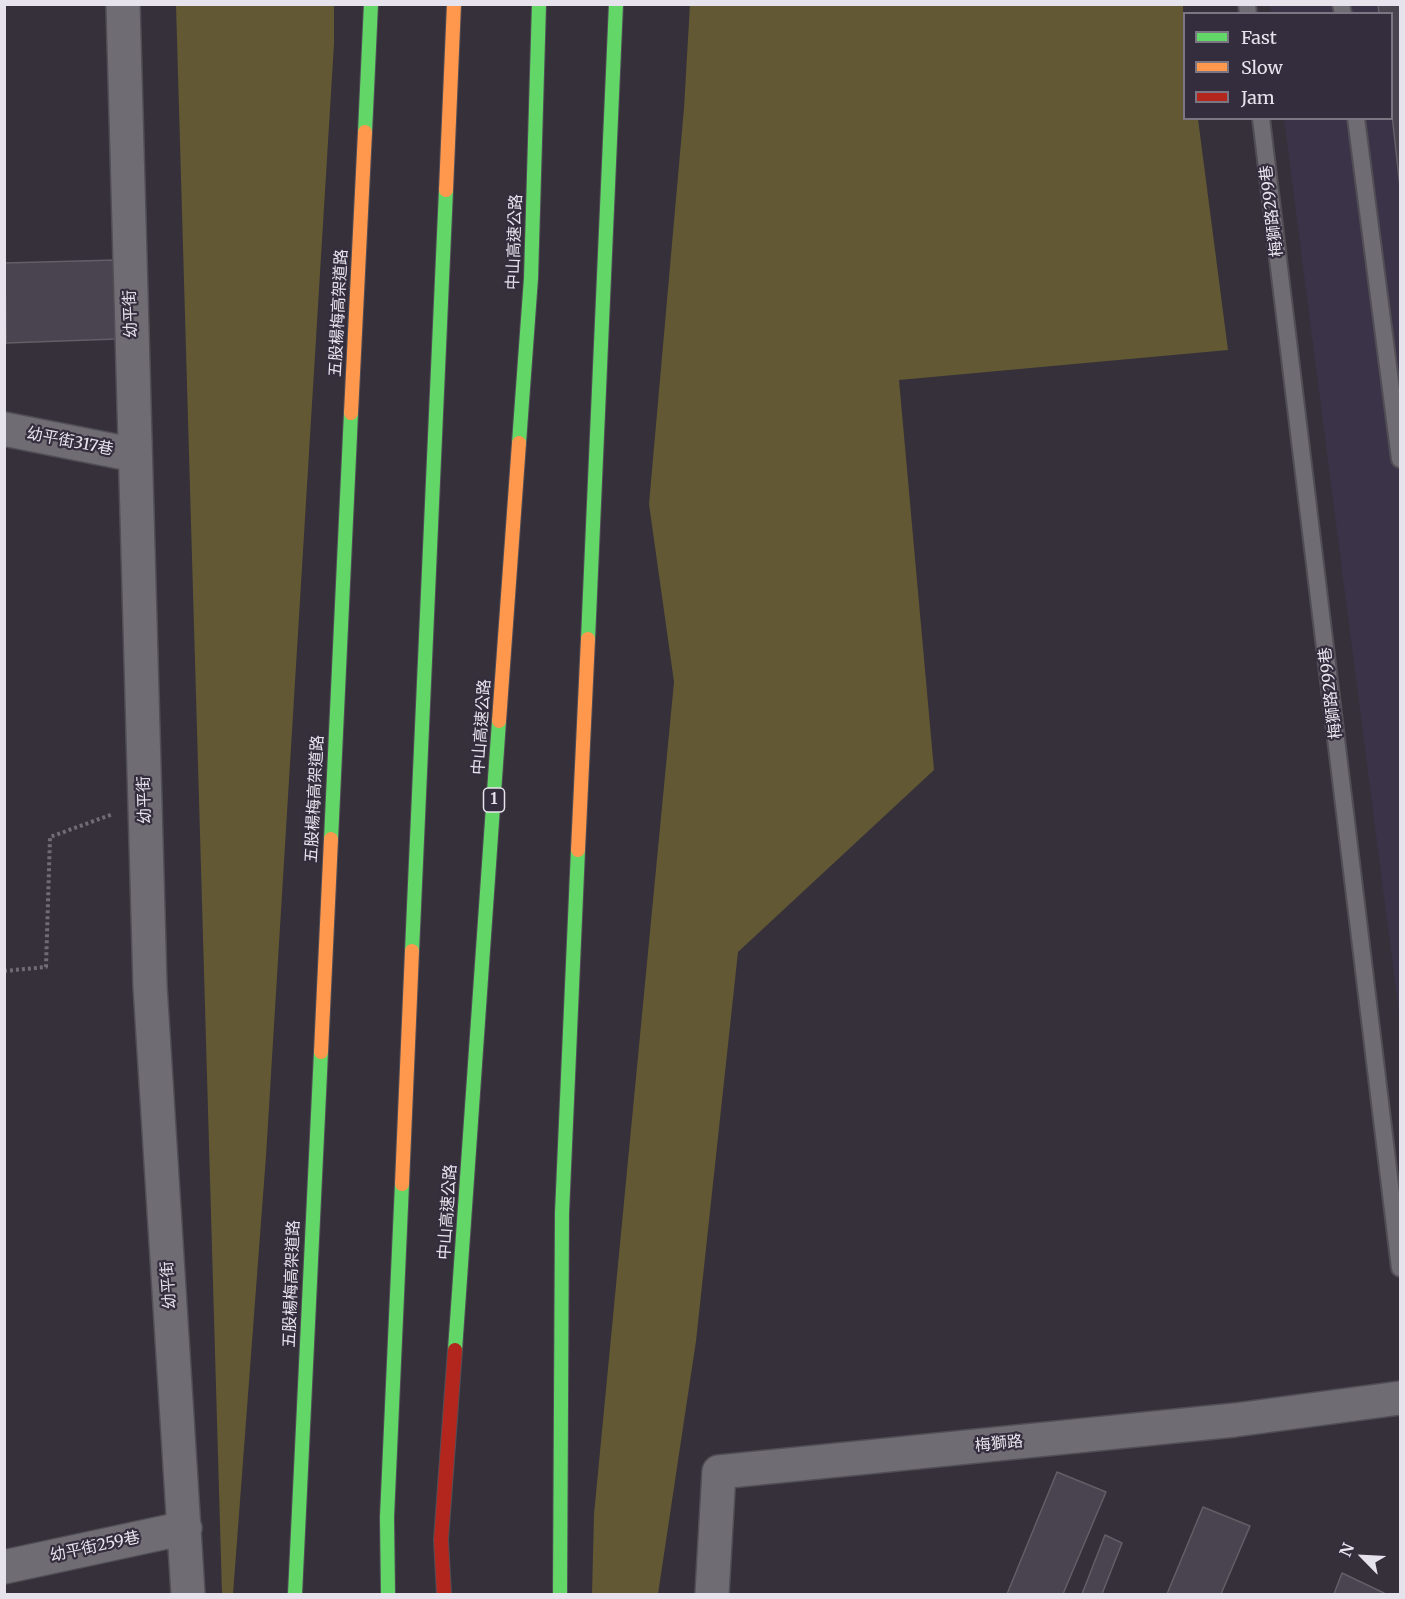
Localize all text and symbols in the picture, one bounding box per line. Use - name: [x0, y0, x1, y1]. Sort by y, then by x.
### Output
- legend: [1183, 12, 1393, 120]
- text: Fast: [1241, 26, 1277, 49]
- text: Slow: [1241, 56, 1283, 79]
- text: Jam: [1241, 86, 1275, 109]
- street label: 梅獅路299巷: [1257, 164, 1287, 258]
- street label: 中山高速公路: [504, 194, 526, 290]
- street label: 五股楊梅高架道路: [326, 249, 352, 377]
- street label: 幼平街: [121, 290, 141, 338]
- street label: 幼平街317巷: [25, 424, 115, 460]
- street label: 梅獅路299巷: [1316, 646, 1346, 740]
- street label: 中山高速公路: [469, 678, 495, 776]
- street label: 五股楊梅高架道路: [302, 735, 328, 863]
- street label: 幼平街: [135, 776, 155, 824]
- road number: 1: [484, 788, 504, 812]
- street label: 中山高速公路: [435, 1163, 461, 1261]
- street label: 五股楊梅高架道路: [280, 1220, 304, 1348]
- street label: 幼平街: [158, 1260, 180, 1310]
- street label: 梅獅路: [974, 1432, 1024, 1456]
- north arrow: [1333, 1527, 1393, 1587]
- street label: 幼平街259巷: [48, 1528, 142, 1566]
- text: N: [1335, 1540, 1358, 1560]

